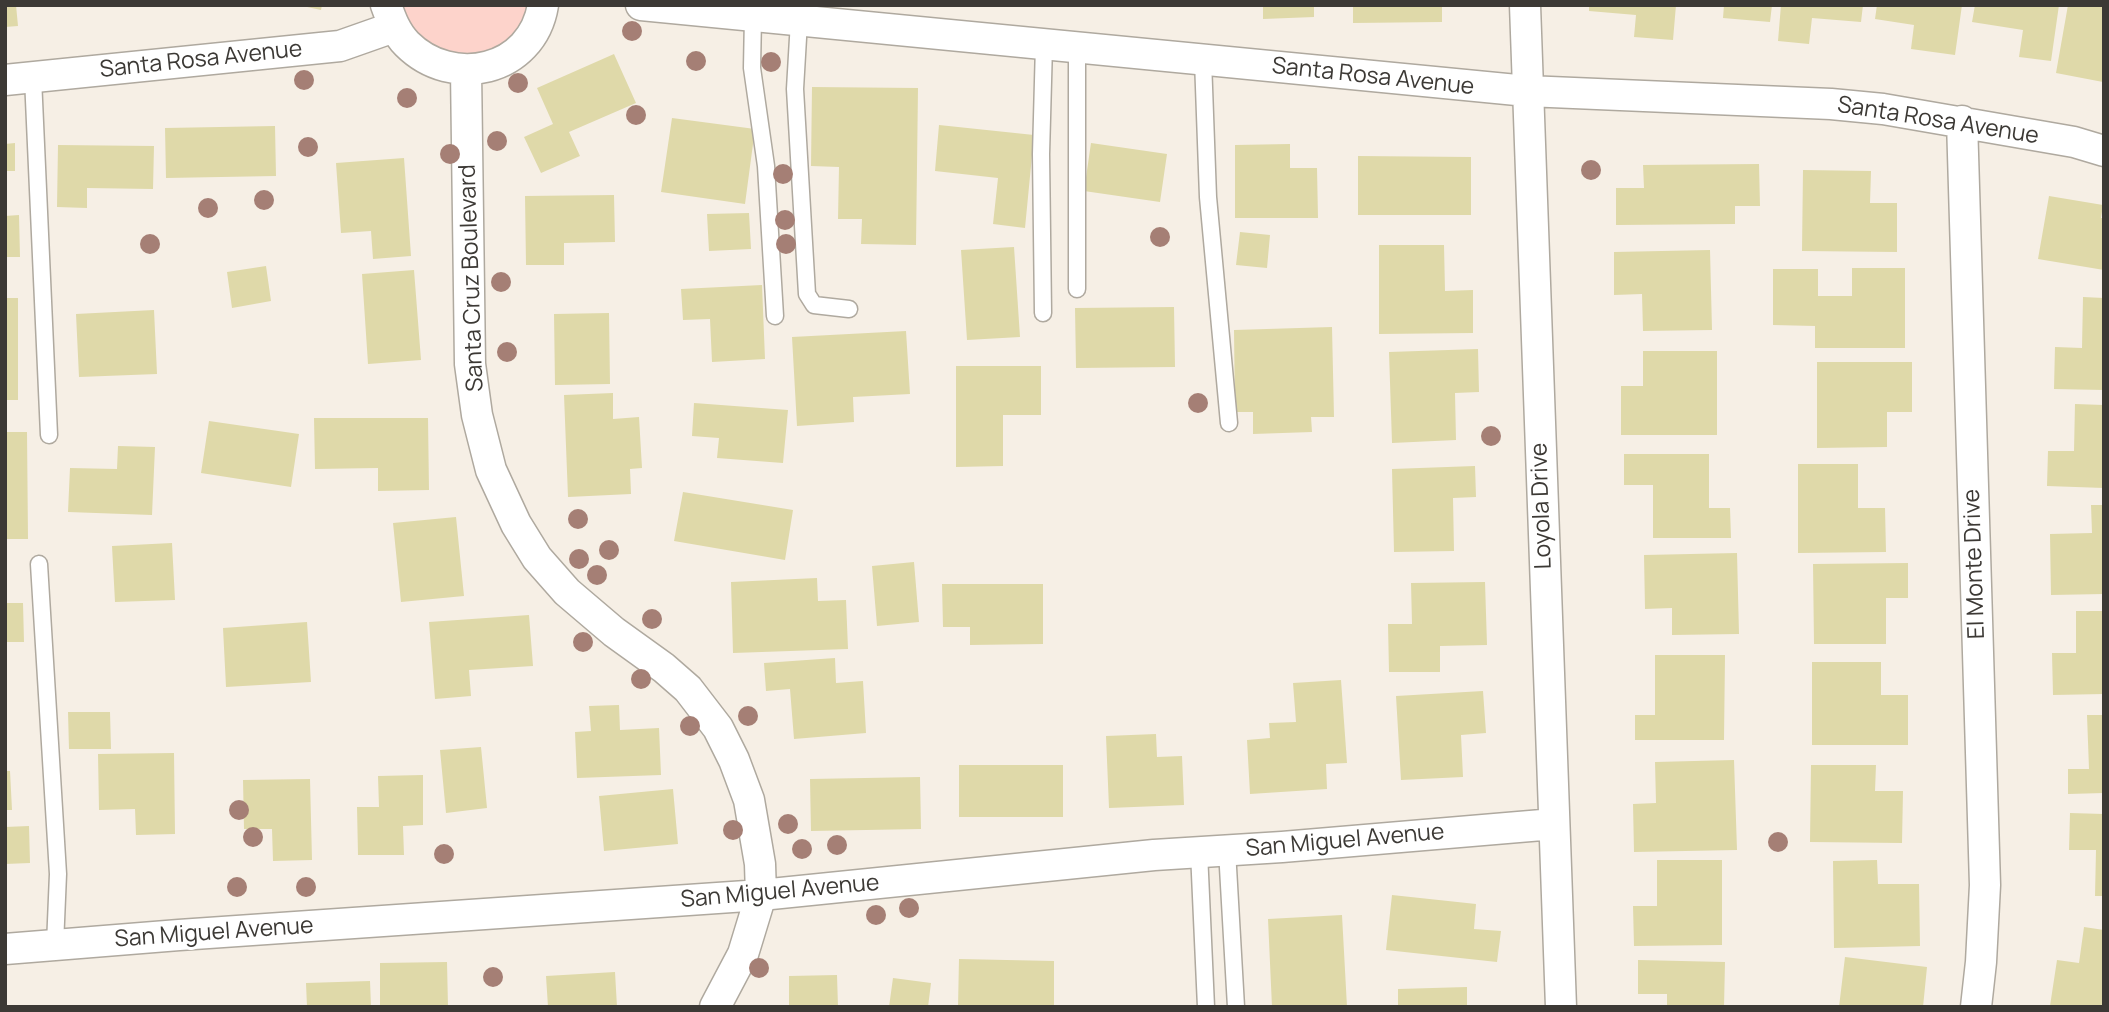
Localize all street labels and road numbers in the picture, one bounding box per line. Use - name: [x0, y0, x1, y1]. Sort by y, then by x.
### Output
- street label: Santa Rosa Avenue: [98, 36, 304, 84]
- street label: Santa Rosa Avenue: [1270, 53, 1476, 101]
- street label: Santa Rosa Avenue: [1835, 91, 2041, 151]
- street label: Santa Cruz Boulevard: [454, 164, 490, 392]
- street label: Loyola Drive: [1526, 442, 1558, 570]
- street label: El Monte Drive: [1959, 488, 1991, 640]
- street label: San Miguel Avenue: [1245, 819, 1445, 863]
- street label: San Miguel Avenue: [680, 870, 880, 914]
- street label: San Miguel Avenue: [114, 912, 314, 954]

